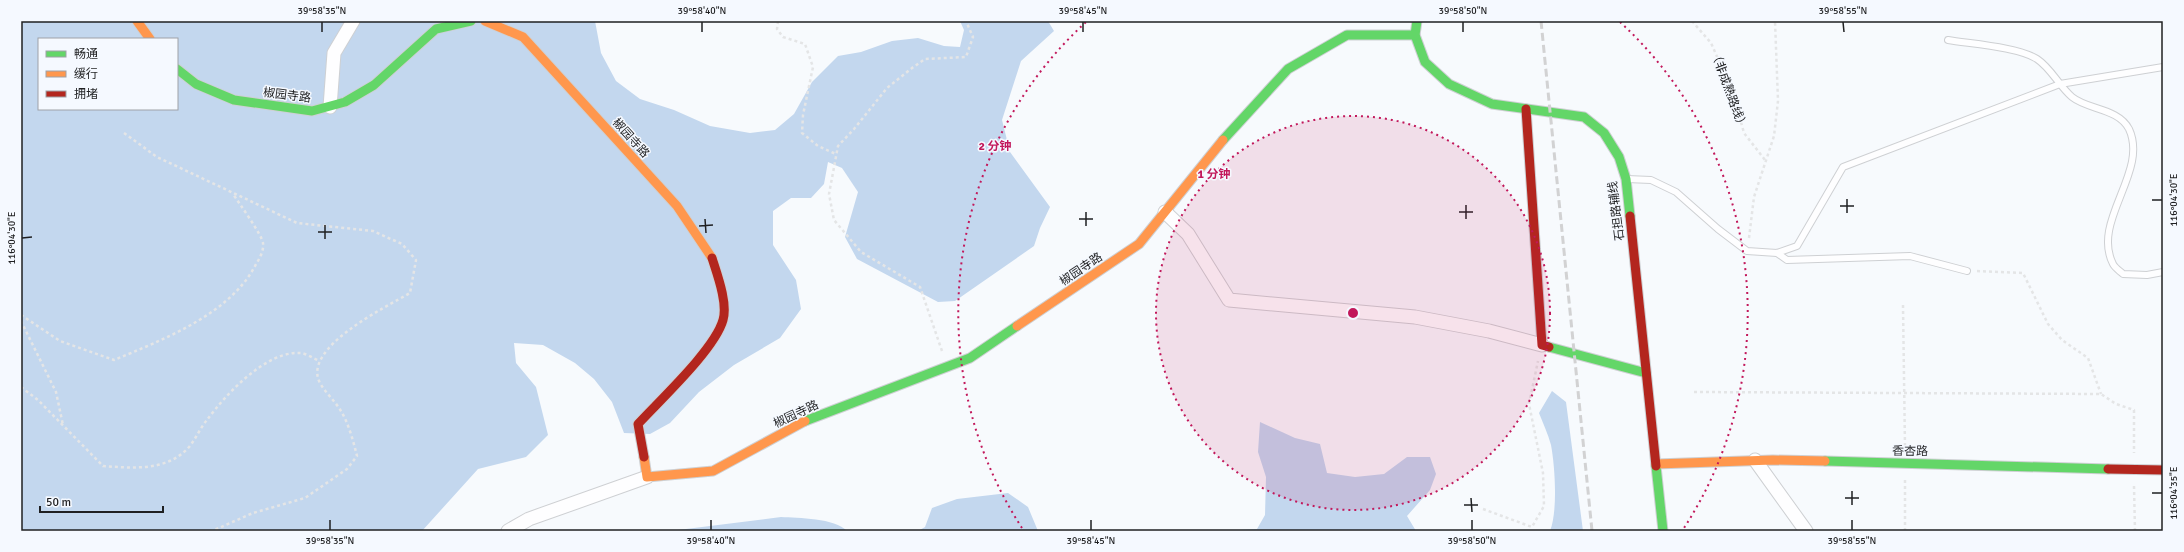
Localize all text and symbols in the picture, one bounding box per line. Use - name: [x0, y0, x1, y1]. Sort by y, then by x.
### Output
- text: 39°58'35"N: [298, 5, 346, 17]
- text: 39°58'40"N: [678, 5, 726, 17]
- text: 39°58'45"N: [1059, 5, 1107, 17]
- text: 39°58'50"N: [1439, 5, 1487, 17]
- text: 39°58'55"N: [1819, 5, 1867, 17]
- legend: [38, 38, 178, 110]
- text: 畅通: [74, 47, 98, 62]
- street label: （非成熟路线）: [1707, 48, 1750, 132]
- text: 缓行: [74, 67, 98, 82]
- street label: 椒园寺路: [262, 85, 312, 106]
- text: 拥堵: [74, 87, 98, 102]
- street label: 椒园寺路: [609, 115, 652, 161]
- text: 2 分钟: [978, 139, 1012, 154]
- text: 1 分钟: [1197, 167, 1231, 182]
- text: 116°04'30"E: [2168, 173, 2180, 227]
- street label: 石担路辅线: [1605, 180, 1628, 242]
- text: 116°04'30"E: [6, 211, 18, 265]
- street label: 椒园寺路: [1057, 250, 1105, 289]
- centre of rings: [1346, 306, 1360, 320]
- street label: 椒园寺路: [771, 398, 821, 431]
- street label: 香杏路: [1892, 444, 1928, 459]
- text: 116°04'35"E: [2168, 466, 2180, 520]
- scale bar: [40, 488, 163, 514]
- text: 50 m: [46, 495, 71, 510]
- text: 39°58'35"N: [306, 535, 354, 547]
- text: 39°58'40"N: [687, 535, 735, 547]
- text: 39°58'45"N: [1067, 535, 1115, 547]
- text: 39°58'50"N: [1448, 535, 1496, 547]
- text: 39°58'55"N: [1828, 535, 1876, 547]

